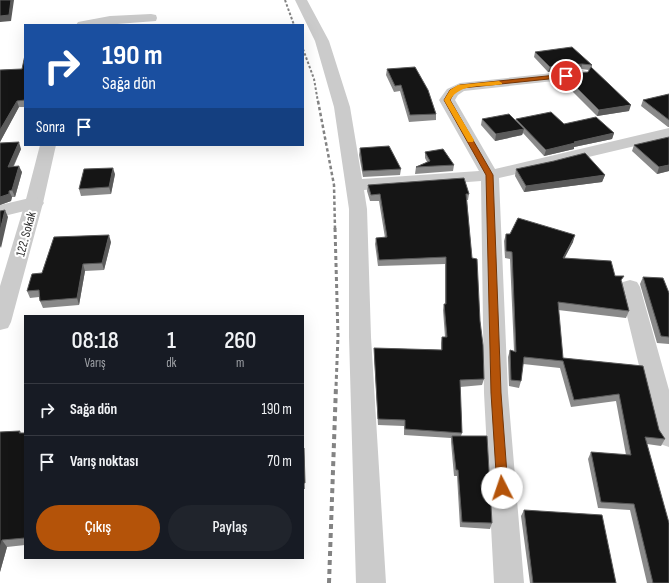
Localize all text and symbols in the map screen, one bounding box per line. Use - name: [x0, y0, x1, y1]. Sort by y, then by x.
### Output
- text: 190 m: [102, 39, 163, 72]
- icon: right: [36, 40, 88, 92]
- pin: [549, 59, 583, 93]
- icon: arrive: [555, 65, 577, 87]
- text: Sağa dön: [102, 73, 156, 94]
- icon: arrive: [73, 116, 95, 138]
- text: Sonra: [36, 118, 65, 137]
- street label: 122. Sokak: [12, 210, 40, 258]
- text: 08:18: [72, 326, 119, 355]
- text: 1: [167, 326, 176, 355]
- text: 260: [224, 326, 256, 355]
- text: Varış: [84, 355, 106, 371]
- text: dk: [166, 355, 177, 371]
- text: m: [236, 355, 244, 371]
- icon: right: [36, 399, 58, 421]
- text: Sağa dön: [70, 400, 117, 419]
- text: 190 m: [261, 400, 292, 419]
- icon: arrive: [36, 451, 58, 473]
- text: Varış noktası: [70, 452, 138, 471]
- text: 70 m: [267, 452, 292, 471]
- position arrow: [481, 467, 523, 509]
- button: Çıkış: [36, 505, 160, 551]
- button: Paylaş: [168, 505, 292, 551]

